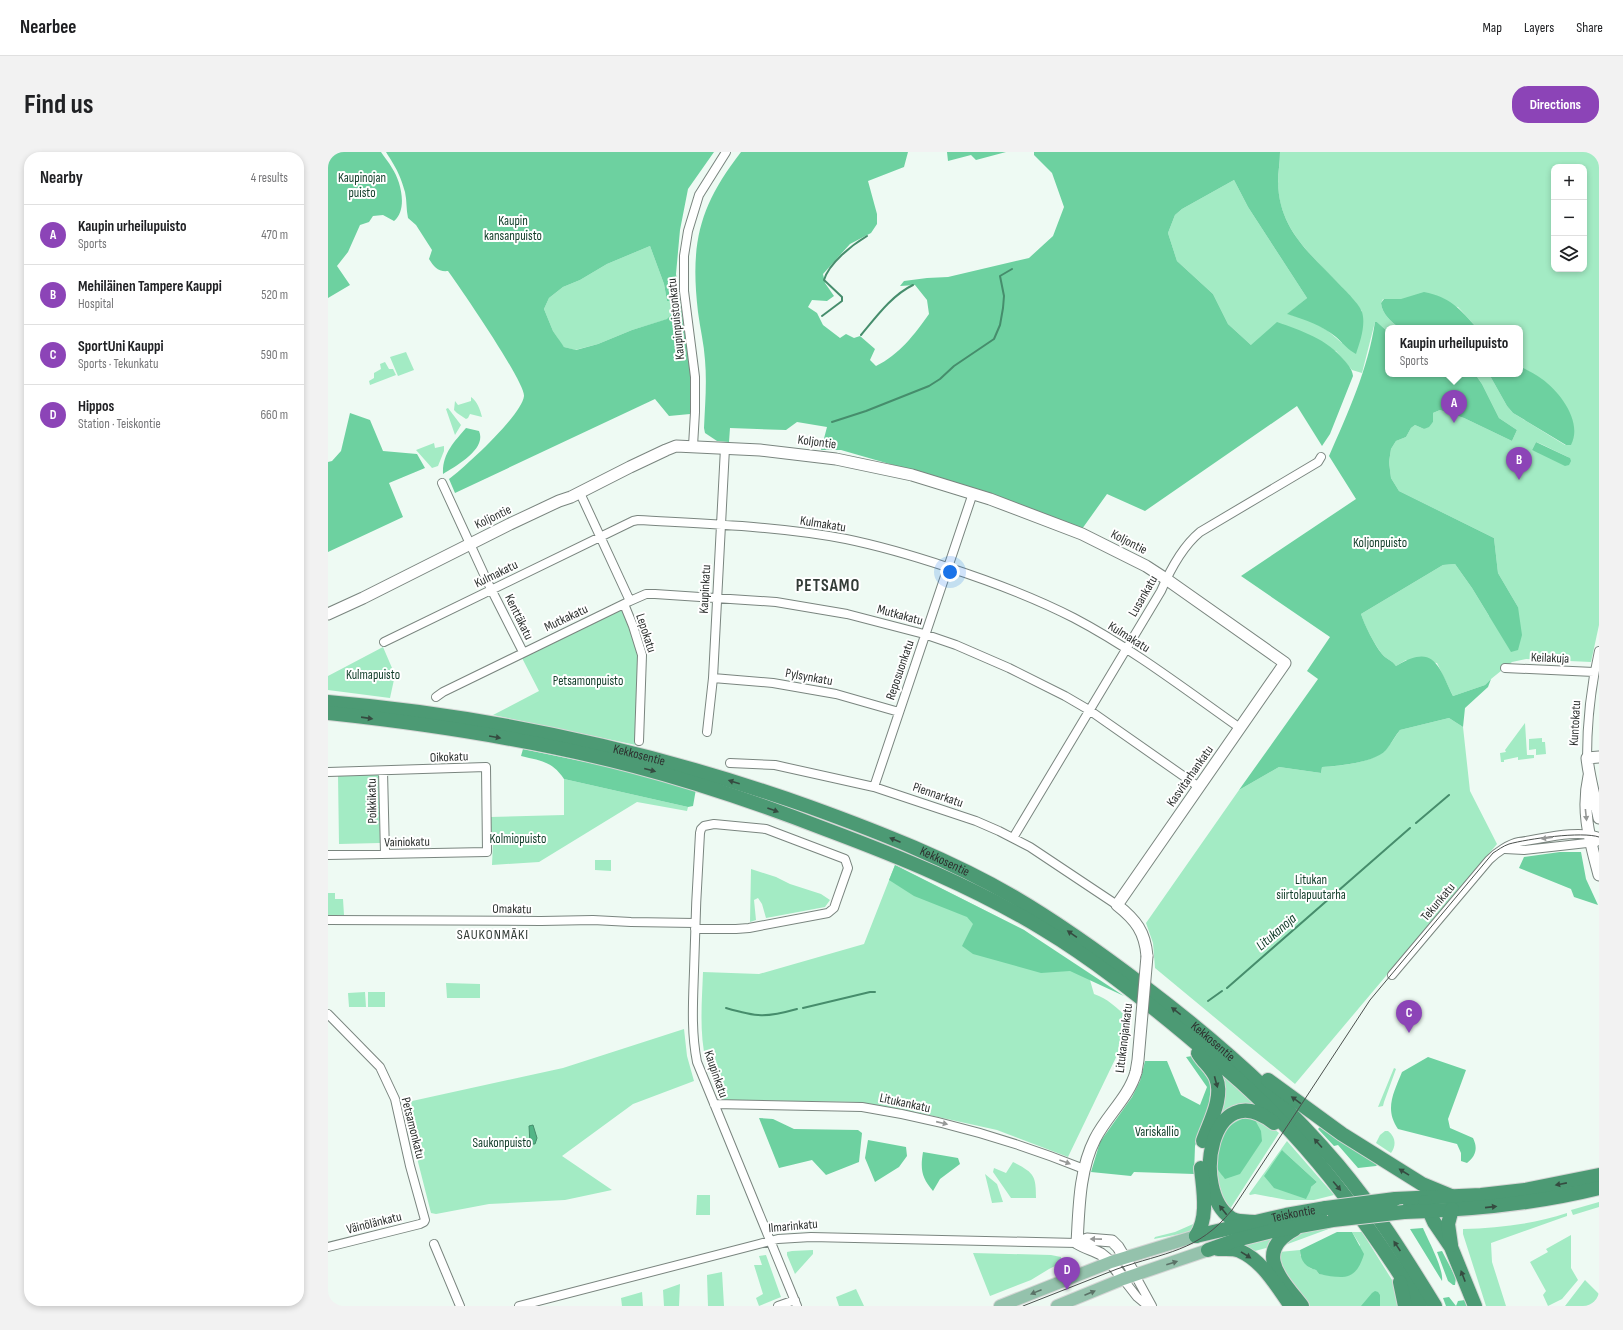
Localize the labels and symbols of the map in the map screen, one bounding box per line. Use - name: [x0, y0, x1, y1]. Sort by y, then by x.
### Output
- park label: Kaupinojan puisto: [338, 170, 386, 201]
- park label: Kaupin kansanpuisto: [484, 213, 542, 244]
- street label: Kaupinpuistonkatu: [664, 278, 688, 360]
- pin: A: [1441, 390, 1467, 423]
- street label: Koljontie: [797, 432, 837, 452]
- pin: B: [1506, 447, 1532, 480]
- street label: Koljontie: [472, 501, 514, 533]
- street label: Kulmakatu: [799, 512, 847, 536]
- street label: Koljontie: [1108, 526, 1150, 558]
- park label: Koljonpuisto: [1353, 535, 1407, 551]
- street label: Kulmakatu: [472, 557, 520, 591]
- your location: [940, 562, 960, 582]
- street label: Kaupinkatu: [696, 564, 714, 614]
- street label: Lusankatu: [1125, 573, 1161, 619]
- district label: PETSAMO: [796, 576, 860, 596]
- street label: Kenttäkatu: [501, 592, 537, 642]
- street label: Mutkakatu: [542, 601, 590, 635]
- street label: Mutkakatu: [875, 601, 925, 629]
- street label: Lepokatu: [632, 611, 660, 655]
- street label: Kulmakatu: [1105, 618, 1153, 656]
- street label: Reposuonkatu: [882, 638, 918, 702]
- street label: Keilakuja: [1530, 649, 1570, 667]
- street label: Pylsynkatu: [784, 665, 834, 689]
- park label: Kulmapuisto: [346, 667, 400, 683]
- park label: Petsamonpuisto: [553, 673, 623, 689]
- street label: Kuntokatu: [1566, 700, 1584, 746]
- one-way arrow: [361, 715, 373, 721]
- one-way arrow: [489, 734, 501, 740]
- street label: Kekkosentie: [611, 741, 667, 769]
- street label: Kasvitarhankatu: [1163, 742, 1217, 810]
- street label: Oikokatu: [430, 748, 468, 766]
- one-way arrow: [643, 768, 656, 774]
- street label: Poikkikatu: [364, 778, 380, 824]
- one-way arrow: [728, 779, 740, 785]
- street label: Piennarkatu: [911, 779, 965, 811]
- one-way arrow: [768, 807, 780, 813]
- one-way arrow: [1583, 809, 1589, 821]
- park label: Kolmiopuisto: [490, 831, 546, 847]
- street label: Vainiokatu: [384, 834, 430, 850]
- one-way arrow: [1541, 835, 1553, 841]
- one-way arrow: [889, 837, 901, 843]
- street label: Kekkosentie: [917, 843, 972, 880]
- park label: Litukan siirtolapuutarha: [1276, 872, 1346, 903]
- street label: Tekunkatu: [1417, 880, 1459, 924]
- street label: Omakatu: [492, 901, 532, 917]
- water label: Litukanoja: [1252, 910, 1300, 954]
- district label: SAUKONMÄKI: [457, 926, 529, 943]
- one-way arrow: [1067, 930, 1077, 938]
- pin: C: [1396, 1000, 1422, 1033]
- street label: Litukanojankatu: [1112, 1002, 1136, 1074]
- one-way arrow: [1171, 1007, 1182, 1015]
- street label: Kekkosentie: [1187, 1018, 1238, 1065]
- street label: Kaupinkatu: [700, 1048, 732, 1100]
- one-way arrow: [1214, 1075, 1220, 1088]
- street label: Litukankatu: [878, 1090, 932, 1116]
- street label: Petsamonkatu: [398, 1096, 428, 1160]
- one-way arrow: [1290, 1096, 1301, 1104]
- one-way arrow: [936, 1120, 948, 1126]
- park label: Variskallio: [1135, 1124, 1179, 1140]
- park label: Saukonpuisto: [473, 1135, 531, 1151]
- one-way arrow: [1313, 1138, 1323, 1148]
- one-way arrow: [1060, 1159, 1072, 1165]
- one-way arrow: [1398, 1169, 1410, 1176]
- one-way arrow: [1333, 1180, 1342, 1191]
- one-way arrow: [1555, 1181, 1567, 1187]
- street label: Teiskontie: [1270, 1202, 1317, 1226]
- one-way arrow: [1219, 1204, 1227, 1215]
- one-way arrow: [1485, 1204, 1497, 1210]
- street label: Väinölänkatu: [345, 1208, 403, 1238]
- street label: Ilmarinkatu: [768, 1216, 818, 1236]
- one-way arrow: [1090, 1236, 1102, 1243]
- one-way arrow: [1393, 1241, 1401, 1251]
- one-way arrow: [1240, 1251, 1252, 1258]
- pin: D: [1054, 1257, 1080, 1290]
- one-way arrow: [1166, 1260, 1178, 1266]
- one-way arrow: [1460, 1270, 1466, 1282]
- one-way arrow: [1029, 1289, 1041, 1295]
- one-way arrow: [1084, 1289, 1096, 1295]

